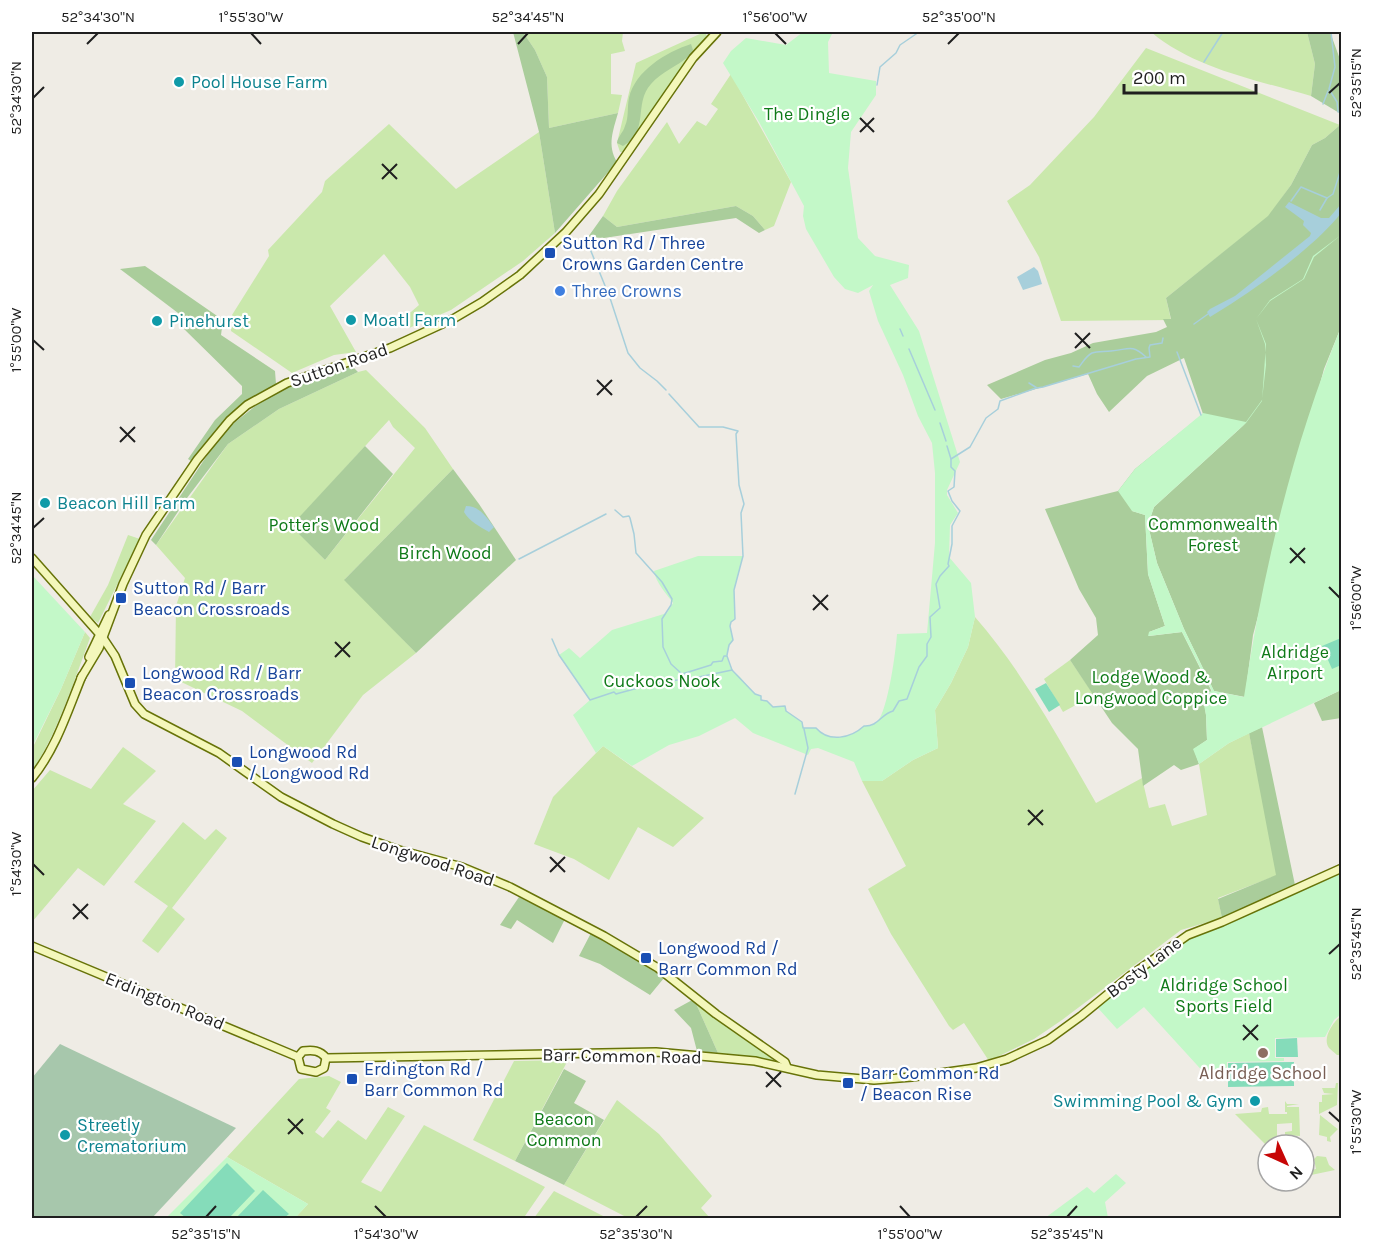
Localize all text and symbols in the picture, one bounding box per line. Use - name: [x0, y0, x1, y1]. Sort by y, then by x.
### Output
- text: 52°34'30"N: [61, 8, 135, 26]
- text: 1°55'30"W: [219, 8, 284, 26]
- text: 52°34'45"N: [491, 8, 565, 26]
- text: 1°56'00"W: [743, 8, 808, 26]
- text: 52°35'00"N: [922, 8, 996, 26]
- text: 52°35'15"N: [1347, 48, 1365, 118]
- scale bar: [1124, 57, 1256, 95]
- text: 52°34'30"N: [7, 61, 25, 135]
- text: 200 m: [1133, 67, 1186, 89]
- place label: Pool House Farm: [191, 71, 328, 93]
- marker: Pool House Farm: [172, 75, 186, 89]
- park label: The Dingle: [764, 103, 850, 125]
- place label: Sutton Rd / Three Crowns Garden Centre: [562, 232, 744, 275]
- marker: Sutton Rd / Three Crowns Garden Centre: [543, 246, 557, 260]
- place label: Three Crowns: [572, 280, 682, 302]
- marker: Three Crowns: [553, 284, 567, 298]
- text: 1°55'00"W: [7, 307, 25, 372]
- place label: Moatl Farm: [363, 309, 456, 331]
- place label: Pinehurst: [169, 310, 249, 332]
- marker: Moatl Farm: [344, 313, 358, 327]
- marker: Pinehurst: [150, 314, 164, 328]
- street label: Sutton Road: [287, 338, 391, 392]
- text: 52°34'45"N: [7, 491, 25, 565]
- place label: Beacon Hill Farm: [57, 492, 196, 514]
- marker: Beacon Hill Farm: [38, 496, 52, 510]
- park label: Commonwealth Forest: [1148, 513, 1278, 556]
- park label: Potter's Wood: [268, 514, 380, 536]
- park label: Birch Wood: [398, 542, 492, 564]
- text: 1°56'00"W: [1347, 565, 1365, 630]
- place label: Sutton Rd / Barr Beacon Crossroads: [133, 577, 290, 620]
- marker: Sutton Rd / Barr Beacon Crossroads: [114, 591, 128, 605]
- park label: Aldridge Airport: [1261, 641, 1329, 684]
- place label: Longwood Rd / Barr Beacon Crossroads: [142, 662, 302, 705]
- park label: Lodge Wood & Longwood Coppice: [1075, 666, 1227, 709]
- park label: Cuckoos Nook: [604, 670, 720, 692]
- marker: Longwood Rd / Barr Beacon Crossroads: [123, 676, 137, 690]
- place label: Longwood Rd / Longwood Rd: [249, 741, 370, 784]
- marker: Longwood Rd / Longwood Rd: [230, 755, 244, 769]
- text: 1°54'30"W: [7, 831, 25, 896]
- street label: Longwood Road: [369, 831, 497, 891]
- text: 52°35'45"N: [1347, 907, 1365, 981]
- street label: Bosty Lane: [1102, 932, 1186, 1002]
- place label: Longwood Rd / Barr Common Rd: [658, 937, 798, 980]
- marker: Longwood Rd / Barr Common Rd: [639, 951, 653, 965]
- street label: Erdington Road: [102, 967, 228, 1035]
- park label: Aldridge School Sports Field: [1160, 974, 1288, 1017]
- street label: Barr Common Road: [542, 1044, 702, 1068]
- marker: Aldridge School: [1256, 1046, 1270, 1060]
- place label: Erdington Rd / Barr Common Rd: [364, 1058, 504, 1101]
- place label: Barr Common Rd / Beacon Rise: [860, 1062, 1000, 1105]
- place label: Aldridge School: [1199, 1062, 1327, 1084]
- marker: Erdington Rd / Barr Common Rd: [345, 1072, 359, 1086]
- marker: Barr Common Rd / Beacon Rise: [841, 1076, 855, 1090]
- text: 1°55'30"W: [1347, 1089, 1365, 1154]
- place label: Swimming Pool & Gym: [1053, 1090, 1243, 1112]
- marker: Swimming Pool & Gym: [1248, 1094, 1262, 1108]
- park label: Beacon Common: [526, 1108, 602, 1151]
- place label: Streetly Crematorium: [77, 1114, 187, 1157]
- marker: Streetly Crematorium: [58, 1128, 72, 1142]
- north arrow: [1256, 1133, 1316, 1193]
- text: N: [1285, 1162, 1307, 1184]
- text: 52°35'15"N: [171, 1225, 241, 1243]
- text: 1°54'30"W: [354, 1225, 419, 1243]
- text: 52°35'30"N: [599, 1225, 673, 1243]
- text: 1°55'00"W: [878, 1225, 943, 1243]
- text: 52°35'45"N: [1030, 1225, 1104, 1243]

